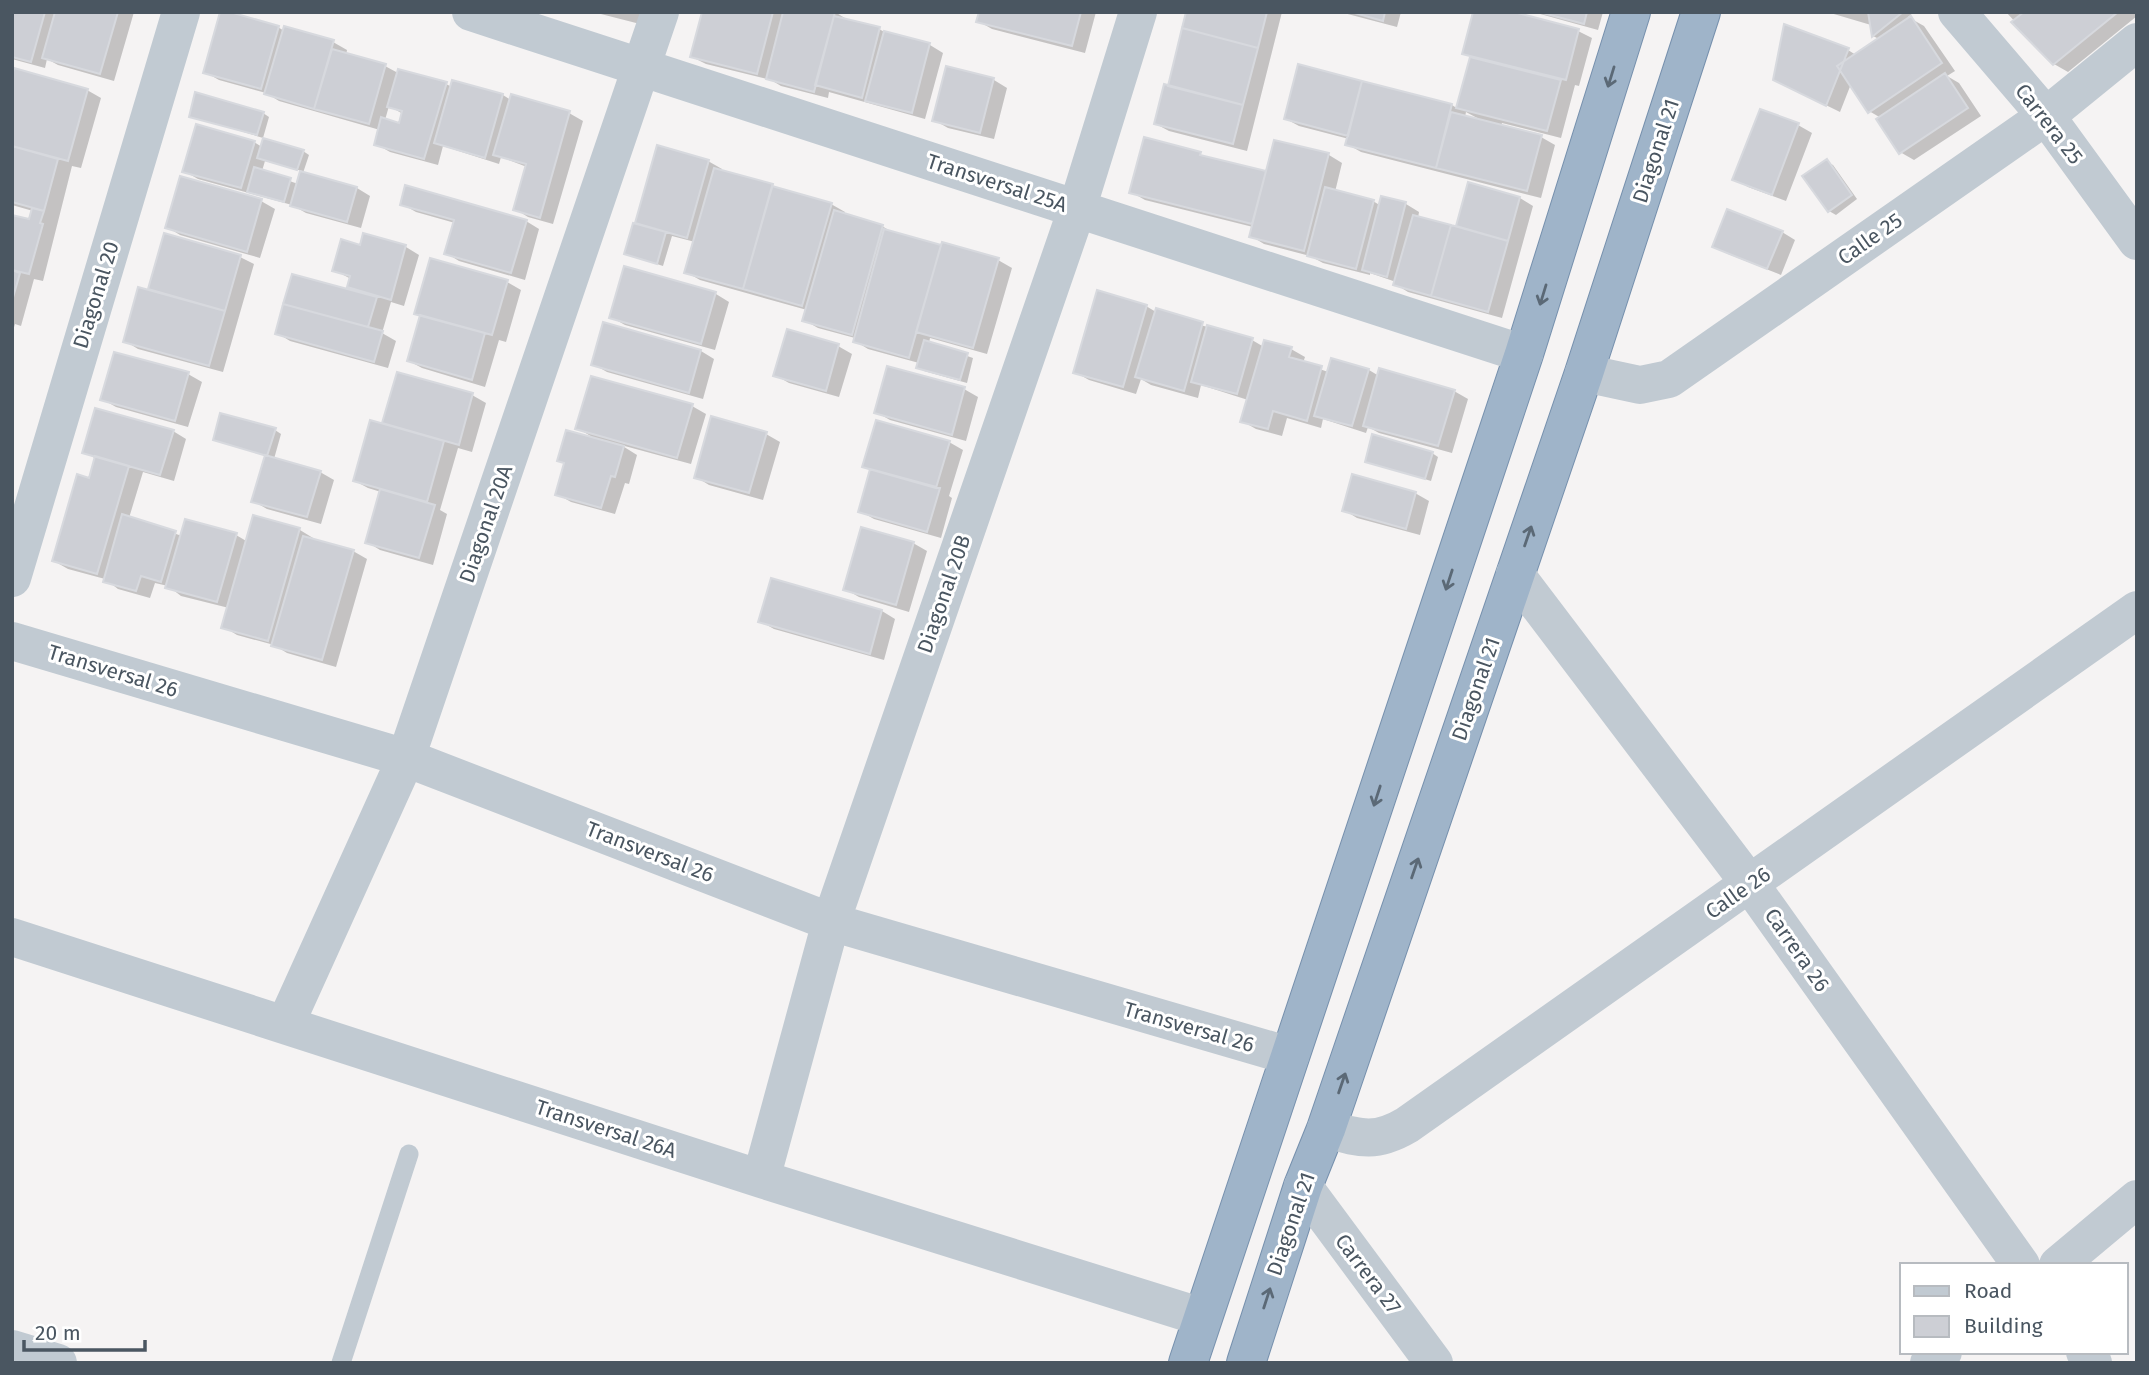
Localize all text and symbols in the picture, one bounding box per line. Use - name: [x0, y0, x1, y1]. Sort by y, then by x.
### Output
- one-way arrow: [1603, 66, 1616, 88]
- street label: Carrera 25: [2009, 78, 2089, 170]
- street label: Diagonal 21: [1627, 96, 1685, 206]
- street label: Transversal 25A: [924, 148, 1070, 218]
- street label: Calle 25: [1833, 207, 1907, 271]
- street label: Diagonal 20: [67, 238, 125, 352]
- one-way arrow: [1535, 283, 1548, 305]
- street label: Diagonal 20A: [454, 462, 518, 586]
- one-way arrow: [1523, 526, 1535, 548]
- street label: Diagonal 20B: [912, 531, 976, 657]
- one-way arrow: [1442, 569, 1454, 591]
- street label: Diagonal 21: [1446, 634, 1506, 744]
- street label: Transversal 26: [45, 639, 181, 703]
- one-way arrow: [1370, 785, 1382, 807]
- street label: Transversal 26: [583, 816, 717, 888]
- one-way arrow: [1410, 857, 1422, 879]
- street label: Calle 26: [1700, 861, 1776, 925]
- street label: Carrera 26: [1759, 903, 1835, 997]
- street label: Transversal 26: [1121, 996, 1257, 1058]
- one-way arrow: [1336, 1072, 1349, 1094]
- street label: Transversal 26A: [532, 1094, 680, 1164]
- street label: Diagonal 21: [1261, 1169, 1321, 1279]
- street label: Carrera 27: [1329, 1229, 1407, 1319]
- legend: [1900, 1263, 2128, 1354]
- text: Road: [1964, 1278, 2012, 1304]
- one-way arrow: [1262, 1287, 1274, 1309]
- scale bar: [24, 1308, 145, 1352]
- text: Building: [1964, 1313, 2043, 1339]
- text: 20 m: [35, 1320, 81, 1346]

